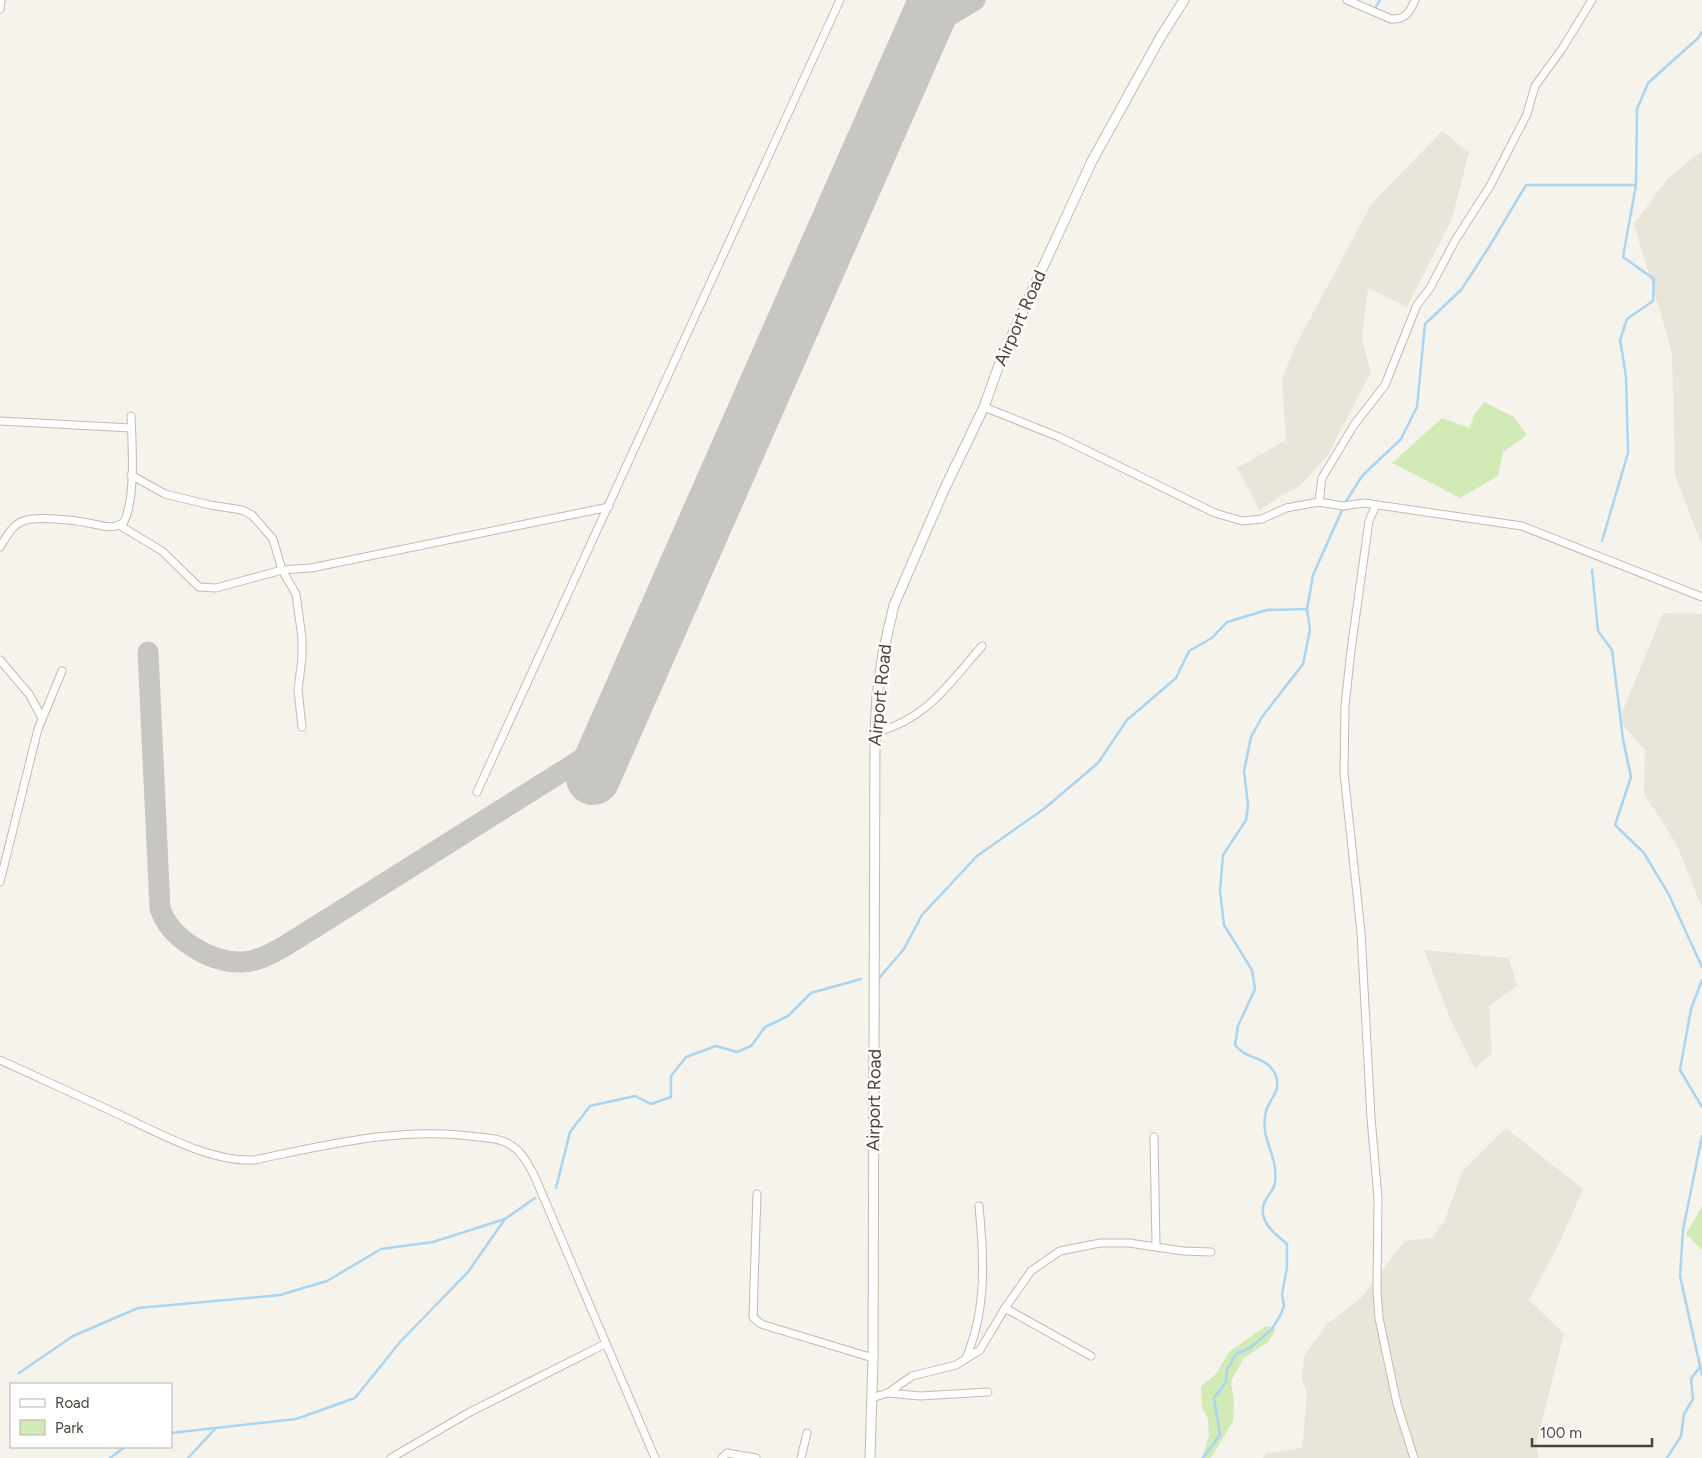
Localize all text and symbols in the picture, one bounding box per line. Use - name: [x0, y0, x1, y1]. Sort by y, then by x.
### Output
- street label: Airport Road: [989, 267, 1051, 369]
- street label: Airport Road: [864, 643, 896, 747]
- street label: Airport Road: [862, 1049, 886, 1151]
- legend: [10, 1383, 172, 1448]
- text: Road: [55, 1394, 90, 1412]
- scale bar: [1532, 1416, 1652, 1448]
- text: Park: [55, 1419, 84, 1437]
- text: 100 m: [1540, 1424, 1582, 1442]

